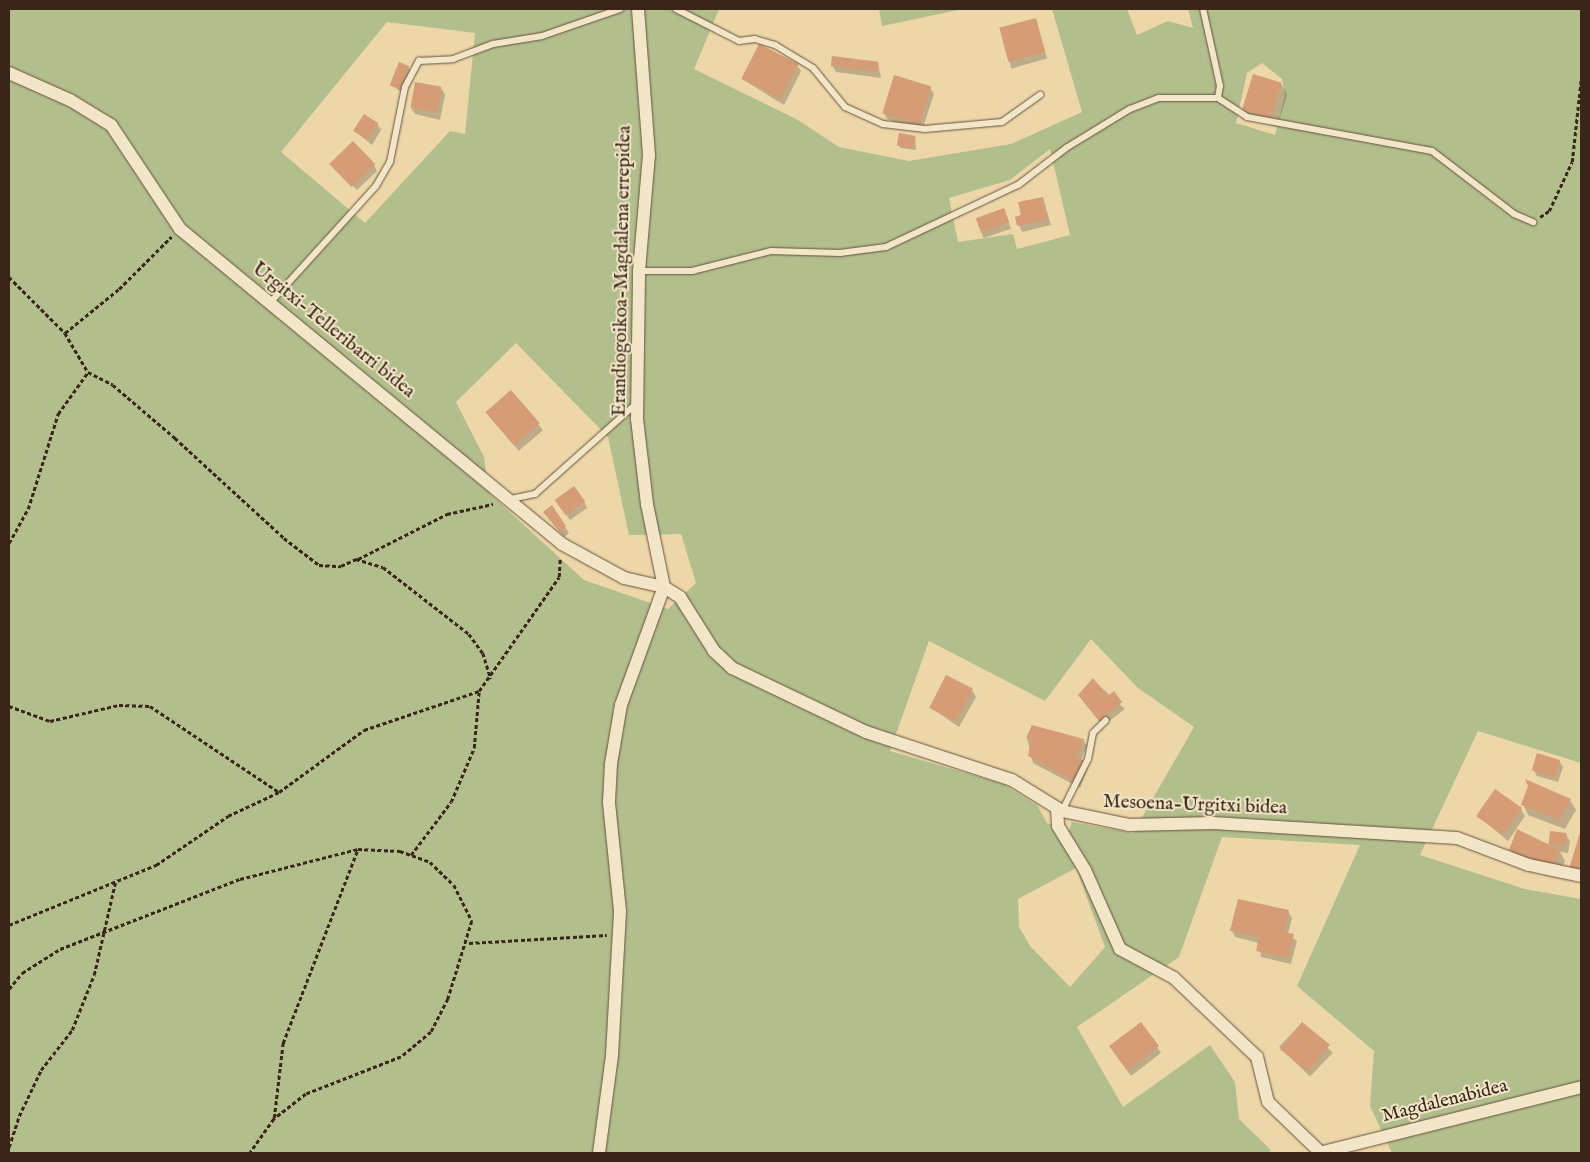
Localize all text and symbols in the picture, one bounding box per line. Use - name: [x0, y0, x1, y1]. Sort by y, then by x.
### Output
- street label: Erandiogoikoa-Magdalena errepidea: [609, 125, 637, 417]
- street label: Urgitxi-Telleribarri bidea: [247, 258, 419, 404]
- street label: Mesoena-Urgitxi bidea: [1103, 791, 1287, 821]
- street label: Magdalenabidea: [1380, 1075, 1510, 1129]

